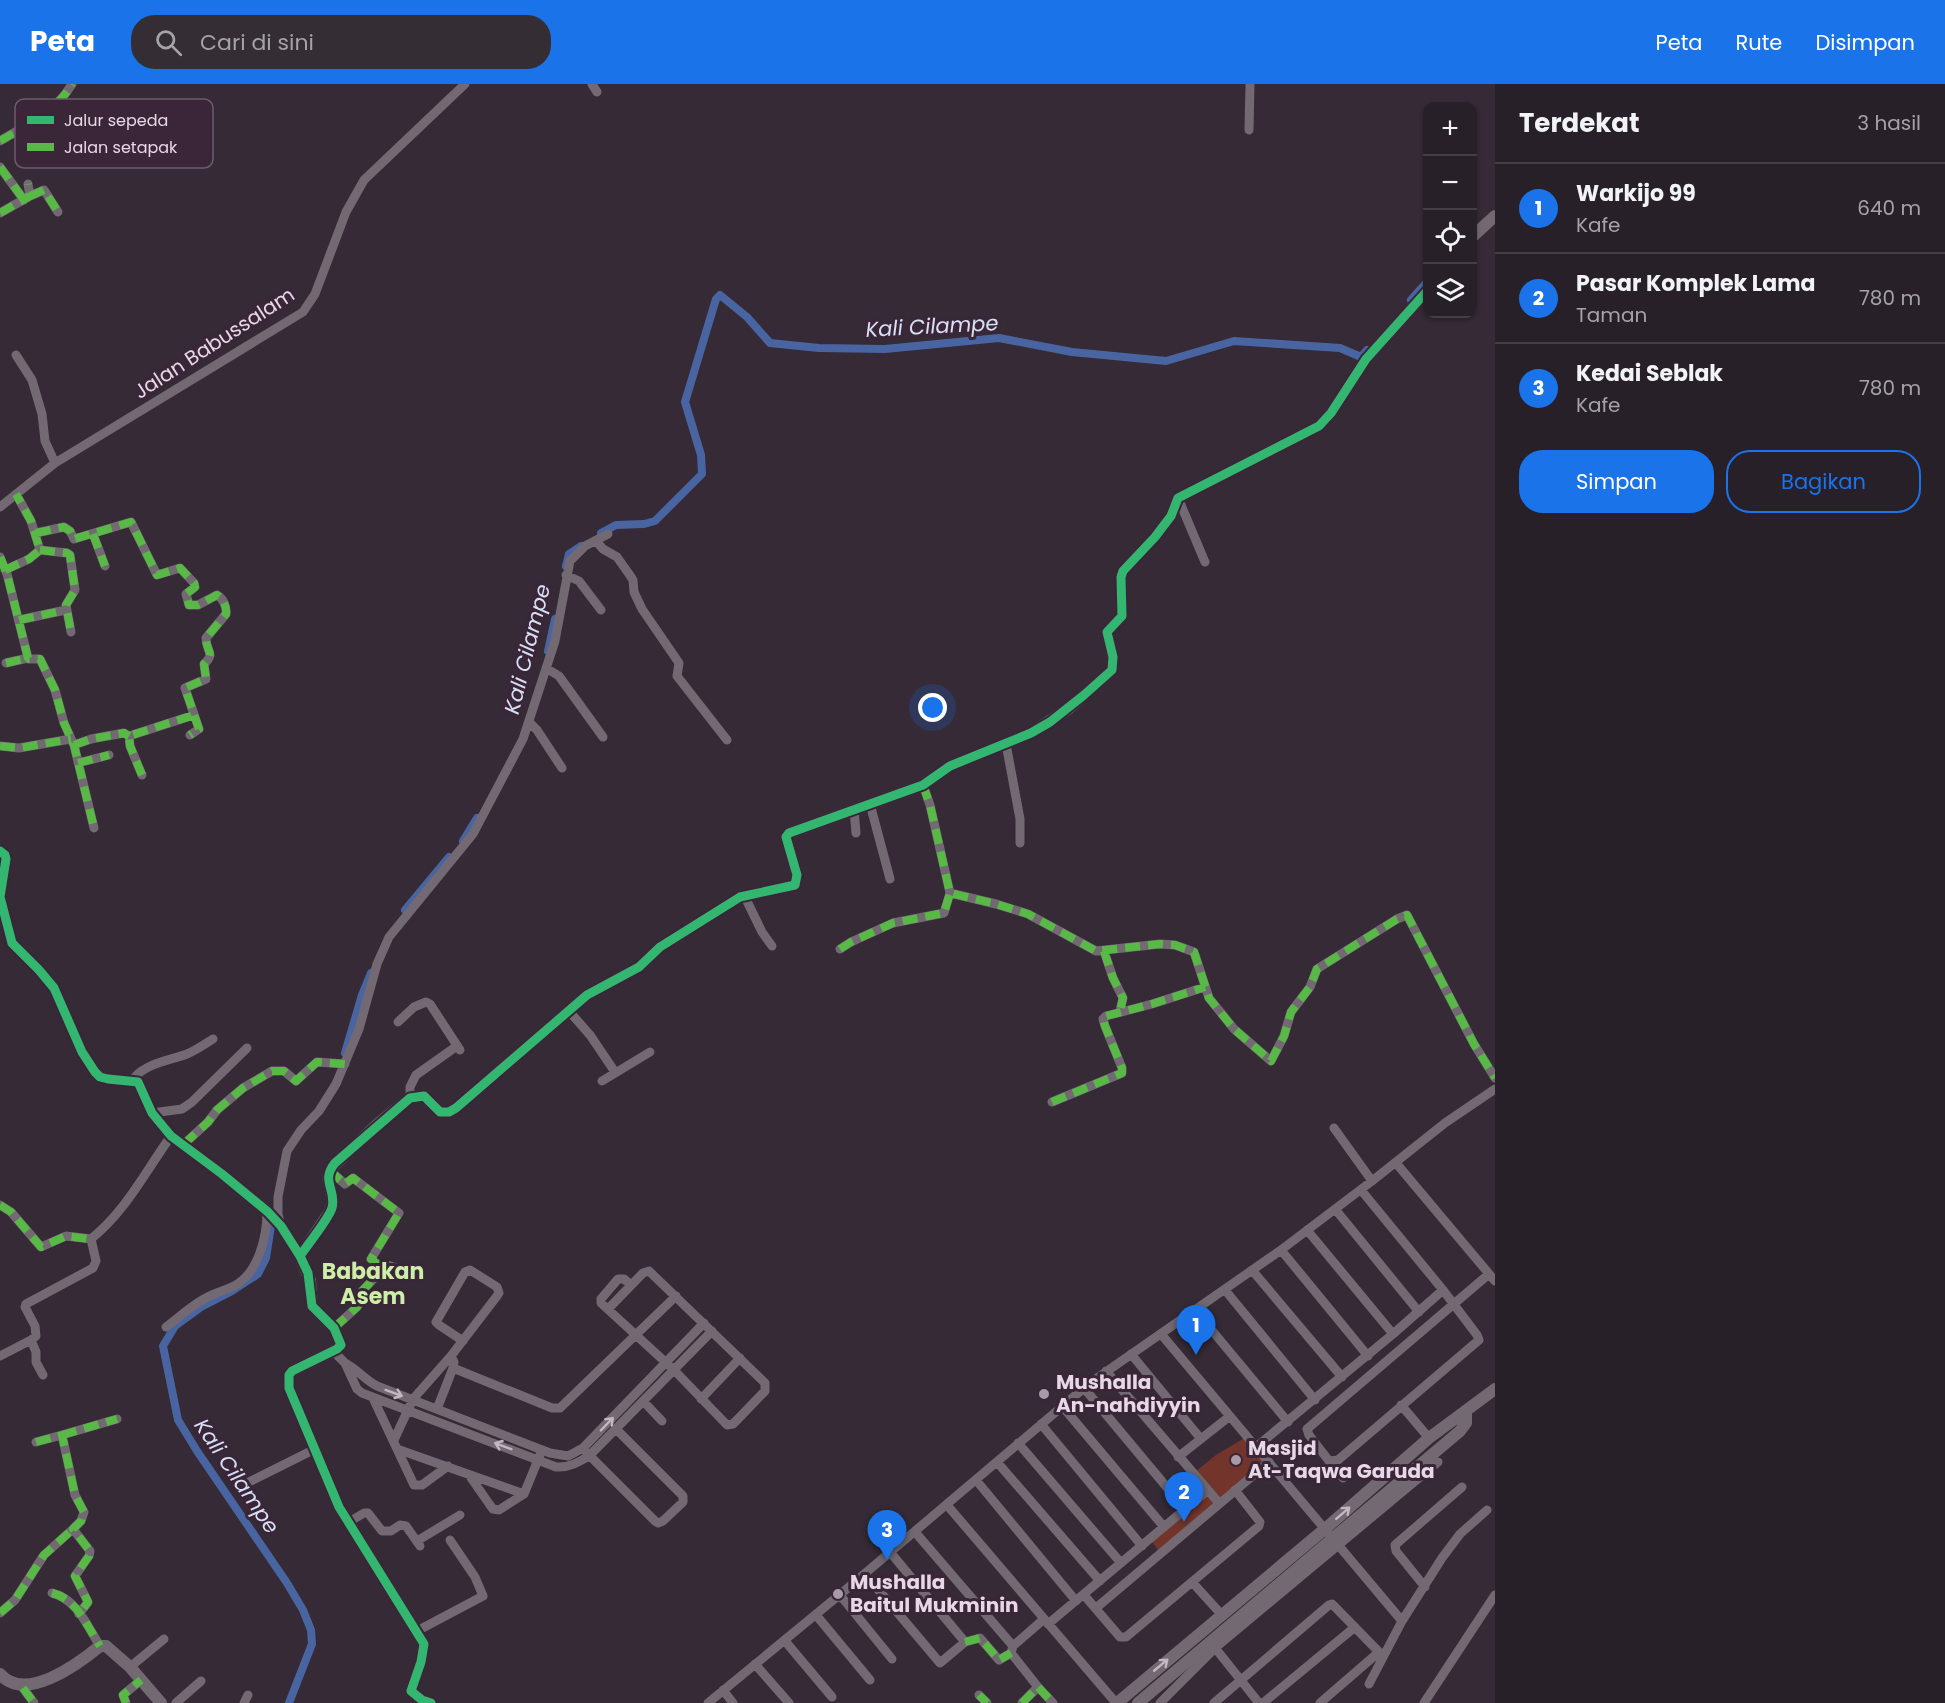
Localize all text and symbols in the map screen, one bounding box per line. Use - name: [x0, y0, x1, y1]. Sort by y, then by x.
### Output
- search box: [131, 15, 551, 69]
- text: Peta: [30, 22, 95, 61]
- icon: search: [152, 26, 185, 59]
- text: Cari di sini: [200, 27, 314, 58]
- text: Peta: [1655, 28, 1703, 57]
- text: Rute: [1736, 28, 1782, 57]
- text: Disimpan: [1815, 28, 1915, 57]
- legend: [15, 99, 213, 168]
- map controls: [1423, 102, 1477, 318]
- button: +: [1423, 102, 1477, 156]
- text: Terdekat: [1519, 105, 1639, 141]
- text: Jalur sepeda: [64, 109, 168, 132]
- text: 3 hasil: [1857, 109, 1921, 137]
- text: Jalan setapak: [64, 136, 178, 159]
- button: −: [1423, 156, 1477, 210]
- text: Warkijo 99: [1576, 178, 1696, 209]
- text: 1: [1535, 194, 1542, 222]
- text: 640 m: [1857, 194, 1921, 222]
- button: locate: [1423, 210, 1477, 264]
- text: Kafe: [1576, 211, 1620, 239]
- button: layers: [1423, 264, 1477, 318]
- text: Pasar Komplek Lama: [1576, 268, 1816, 299]
- street label: Jalan Babussalam: [128, 281, 300, 405]
- text: 2: [1533, 284, 1544, 312]
- text: 780 m: [1859, 284, 1921, 312]
- text: Taman: [1576, 301, 1647, 329]
- water label: Kali Cilampe: [865, 308, 999, 344]
- text: Kedai Seblak: [1576, 358, 1723, 389]
- text: 3: [1532, 374, 1545, 402]
- text: 780 m: [1859, 374, 1921, 402]
- text: Kafe: [1576, 391, 1620, 419]
- button: Simpan: [1519, 450, 1714, 513]
- button: Bagikan: [1726, 450, 1921, 513]
- water label: Kali Cilampe: [497, 581, 557, 717]
- your location: [918, 693, 947, 722]
- district label: Babakan Asem: [322, 1256, 424, 1312]
- pin: 1: [1176, 1306, 1216, 1355]
- place label: Mushalla An-nahdiyyin: [1056, 1368, 1201, 1419]
- marker: Mushalla An-nahdiyyin: [1037, 1387, 1051, 1401]
- one-way arrow: [384, 1388, 403, 1399]
- water label: Kali Cilampe: [188, 1413, 286, 1539]
- one-way arrow: [599, 1416, 614, 1431]
- place label: Masjid At-Taqwa Garuda: [1248, 1434, 1435, 1485]
- one-way arrow: [494, 1440, 512, 1451]
- marker: Masjid At-Taqwa Garuda: [1229, 1453, 1243, 1467]
- pin: 2: [1164, 1472, 1204, 1522]
- one-way arrow: [1335, 1506, 1350, 1520]
- pin: 3: [868, 1510, 906, 1560]
- place label: Mushalla Baitul Mukminin: [850, 1568, 1019, 1619]
- marker: Mushalla Baitul Mukminin: [831, 1587, 845, 1601]
- one-way arrow: [1153, 1659, 1169, 1672]

